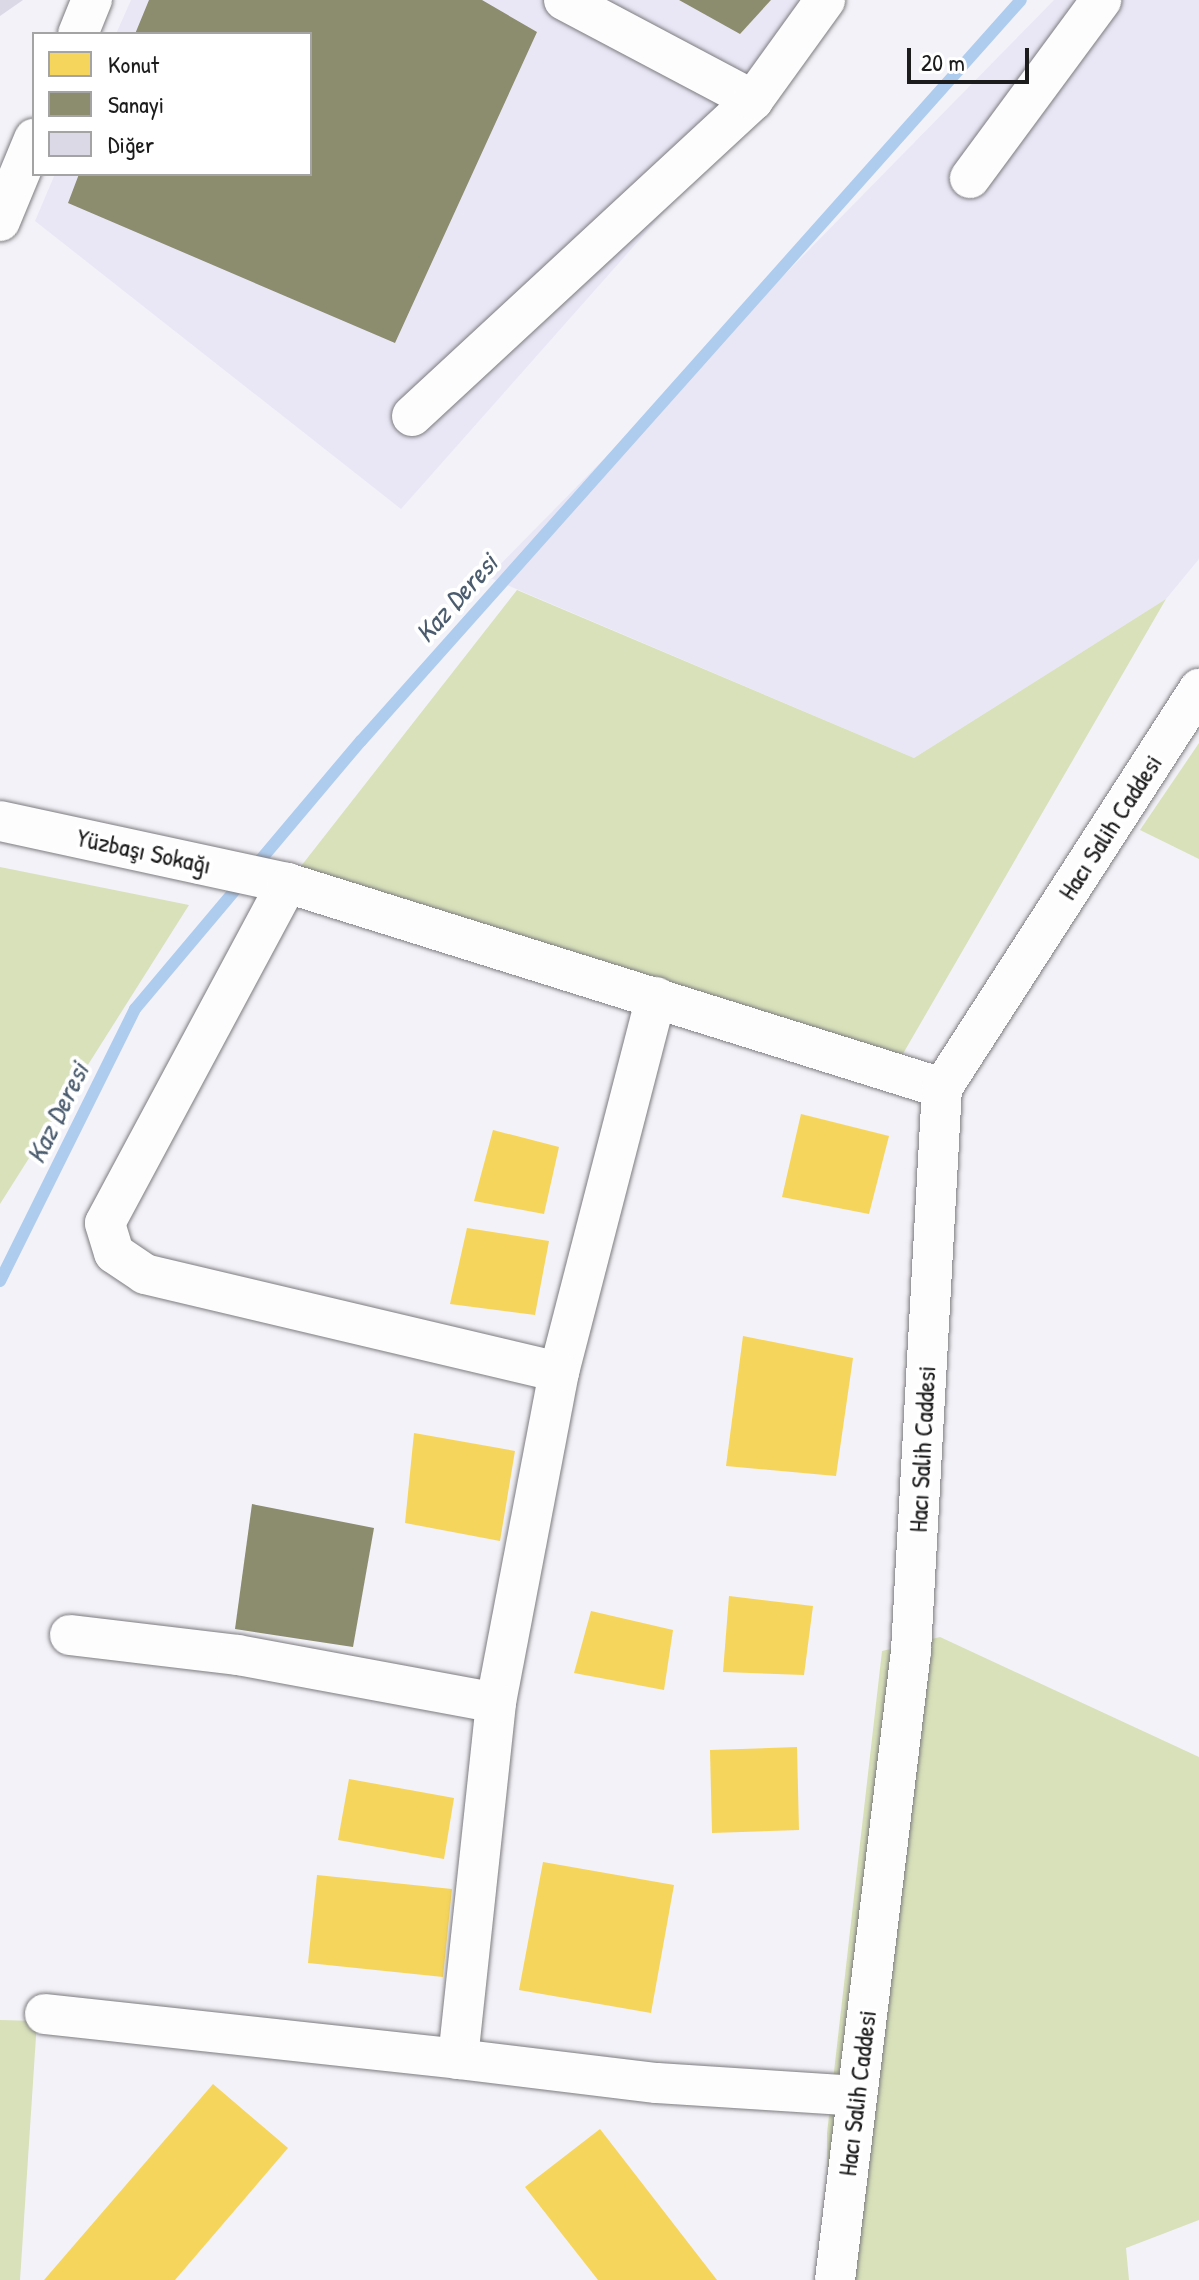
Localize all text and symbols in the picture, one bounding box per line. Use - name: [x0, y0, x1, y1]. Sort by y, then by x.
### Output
- legend: [32, 32, 312, 176]
- scale bar: [911, 32, 1033, 82]
- text: 20 m: [921, 46, 965, 78]
- text: Konut: [108, 48, 159, 80]
- text: Sanayi: [108, 88, 164, 120]
- text: Diğer: [108, 128, 154, 160]
- water label: Kaz Deresi: [408, 547, 504, 649]
- street label: Hacı Salih Caddesi: [1051, 749, 1169, 905]
- street label: Yüzbaşı Sokağı: [74, 822, 214, 880]
- water label: Kaz Deresi: [18, 1057, 96, 1169]
- street label: Hacı Salih Caddesi: [902, 1365, 942, 1533]
- street label: Hacı Salih Caddesi: [831, 2008, 883, 2178]

